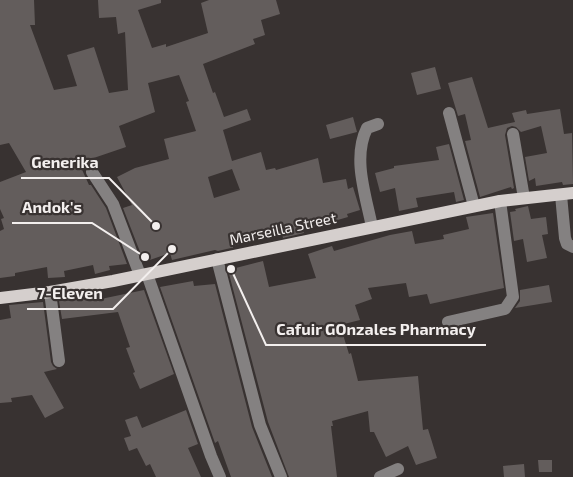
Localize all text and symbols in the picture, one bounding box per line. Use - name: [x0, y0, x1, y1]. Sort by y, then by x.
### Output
- callout: Generika: [21, 147, 109, 178]
- text: Generika: [31, 152, 99, 171]
- callout: Andok's: [12, 192, 92, 223]
- text: Andok's: [22, 197, 82, 216]
- street label: Marseilla Street: [228, 208, 338, 248]
- callout: 7-Eleven: [27, 278, 113, 309]
- text: 7-Eleven: [37, 283, 103, 302]
- callout: Cafuir GOnzales Pharmacy: [266, 314, 486, 345]
- text: Cafuir GOnzales Pharmacy: [276, 319, 476, 339]

